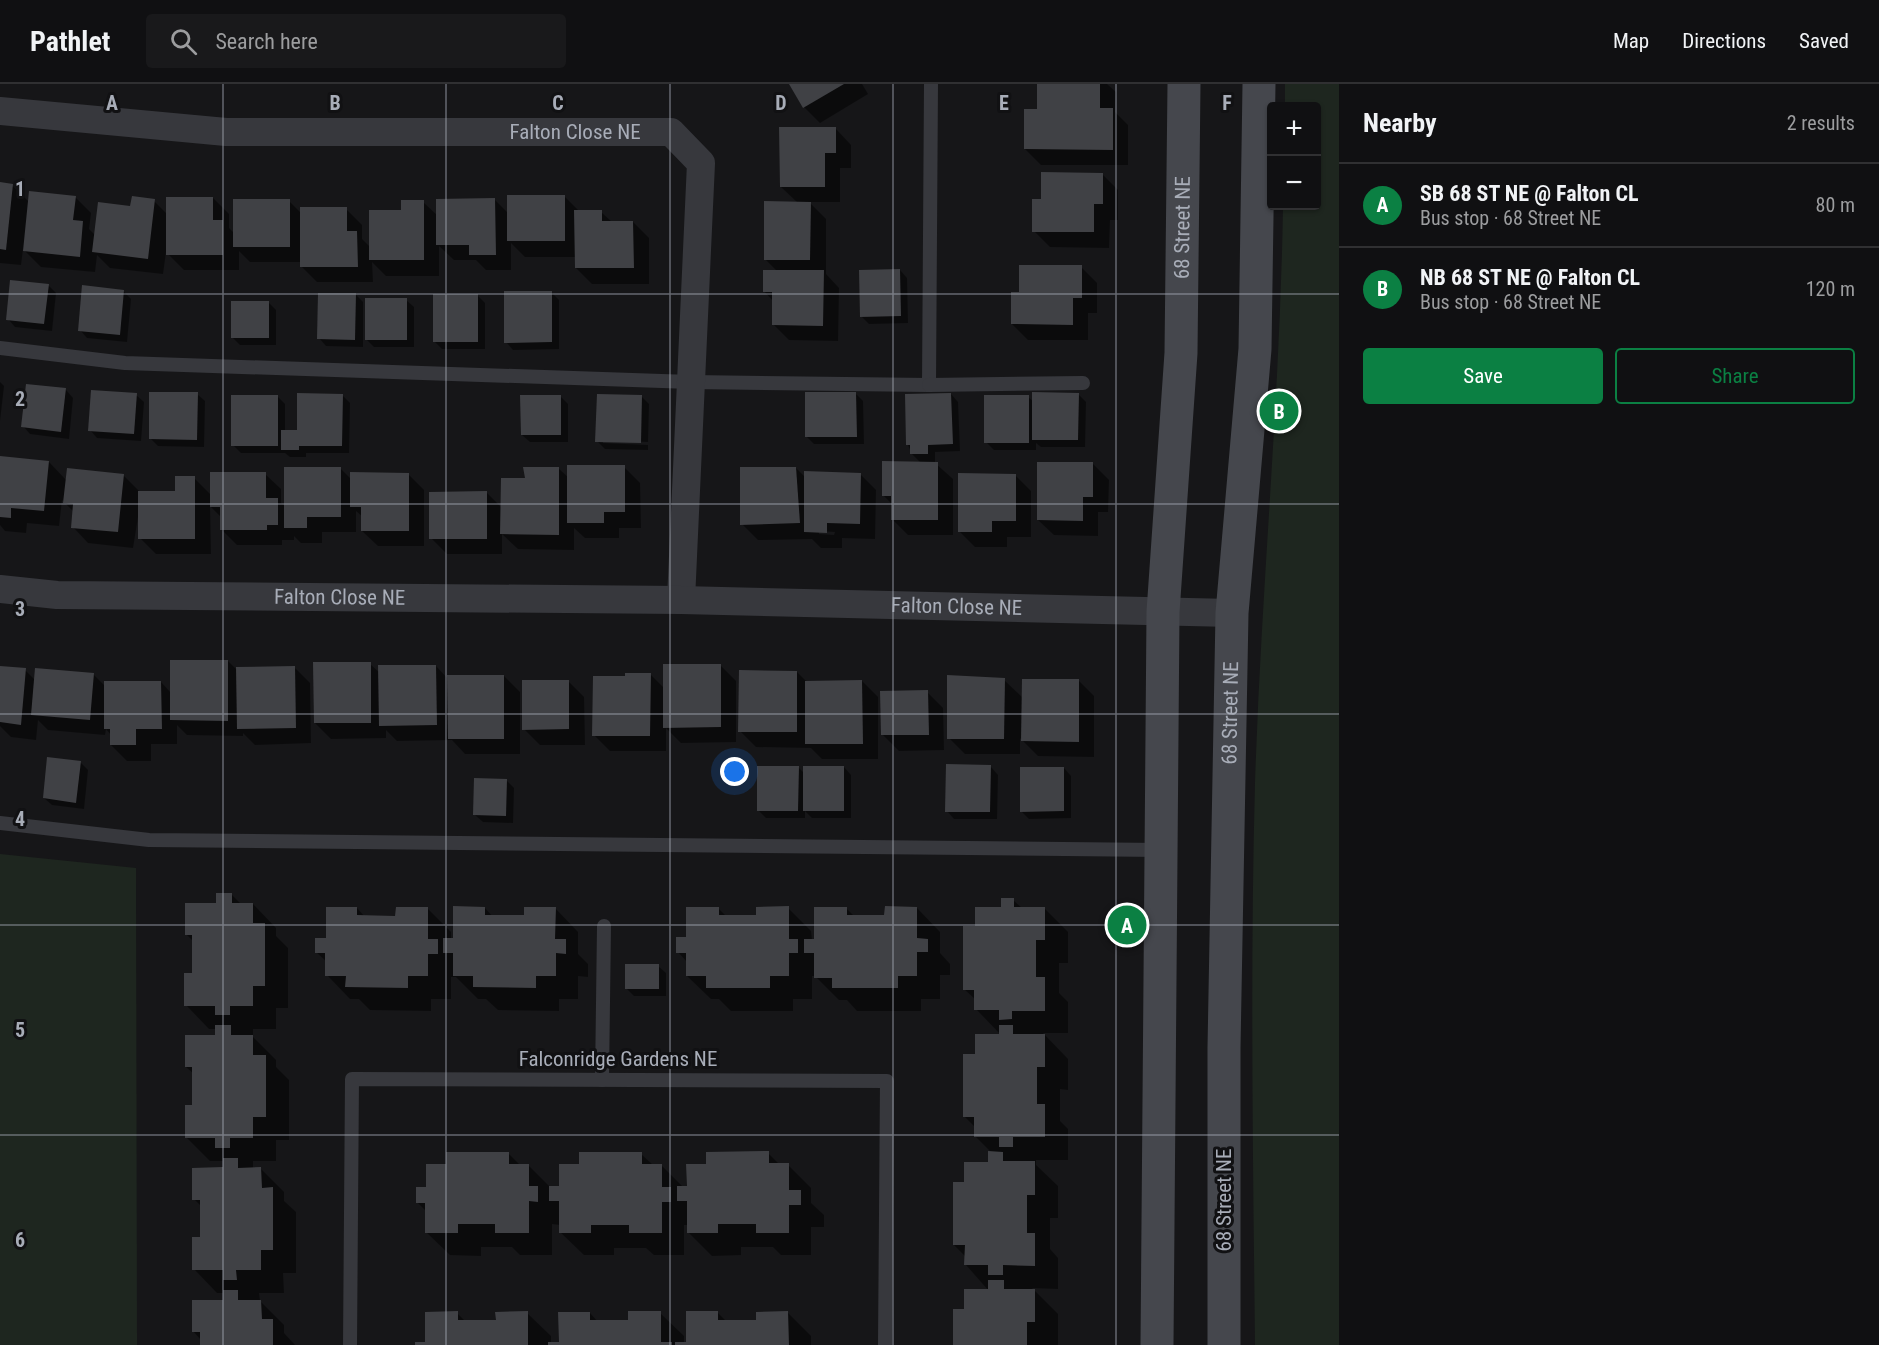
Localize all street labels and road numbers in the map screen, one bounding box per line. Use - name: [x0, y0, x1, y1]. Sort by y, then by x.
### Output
- street label: Falton Close NE: [509, 120, 641, 144]
- street label: 68 Street NE: [1170, 176, 1195, 279]
- street label: Falton Close NE: [274, 585, 405, 610]
- street label: Falton Close NE: [891, 593, 1022, 620]
- street label: 68 Street NE: [1217, 661, 1243, 765]
- street label: Falconridge Gardens NE: [519, 1047, 717, 1071]
- street label: 68 Street NE: [1212, 1148, 1236, 1252]

